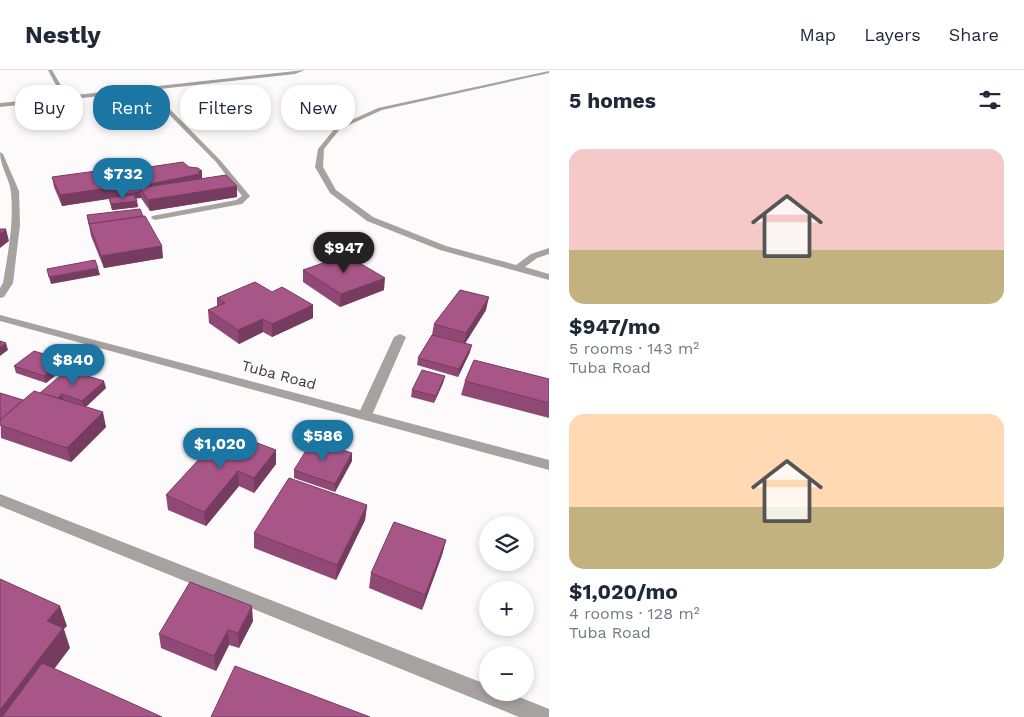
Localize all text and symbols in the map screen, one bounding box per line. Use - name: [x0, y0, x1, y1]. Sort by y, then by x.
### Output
- text: Nestly: [25, 21, 101, 49]
- text: Map: [799, 24, 836, 45]
- text: Layers: [864, 24, 921, 45]
- text: Share: [949, 24, 999, 45]
- chip: Buy: [15, 85, 83, 130]
- chip: Rent: [93, 85, 170, 130]
- chip: Filters: [180, 85, 271, 130]
- chip: New: [281, 85, 355, 130]
- icon: filters: [976, 86, 1004, 114]
- text: 5 homes: [569, 88, 656, 113]
- pin: $732: [93, 158, 153, 200]
- text: $732: [103, 164, 143, 183]
- icon: home: [742, 181, 832, 271]
- pin: $947: [314, 232, 374, 274]
- text: $947: [324, 238, 364, 257]
- text: $947/mo: [569, 314, 660, 339]
- text: 5 rooms · 143 m²: [569, 339, 699, 358]
- pin: $840: [43, 344, 103, 386]
- text: $840: [53, 350, 93, 369]
- street label: Tuba Road: [240, 356, 318, 394]
- text: Tuba Road: [569, 358, 651, 377]
- pin: $586: [293, 420, 353, 462]
- text: $586: [303, 426, 343, 445]
- pin: $1,020: [179, 428, 261, 470]
- text: $1,020: [194, 434, 246, 453]
- icon: home: [742, 446, 832, 536]
- map controls: [479, 516, 534, 701]
- button: layers: [479, 516, 534, 571]
- text: $1,020/mo: [569, 579, 678, 604]
- button: +: [479, 581, 534, 636]
- text: 4 rooms · 128 m²: [569, 604, 700, 623]
- text: Tuba Road: [569, 623, 651, 642]
- button: −: [479, 646, 534, 701]

